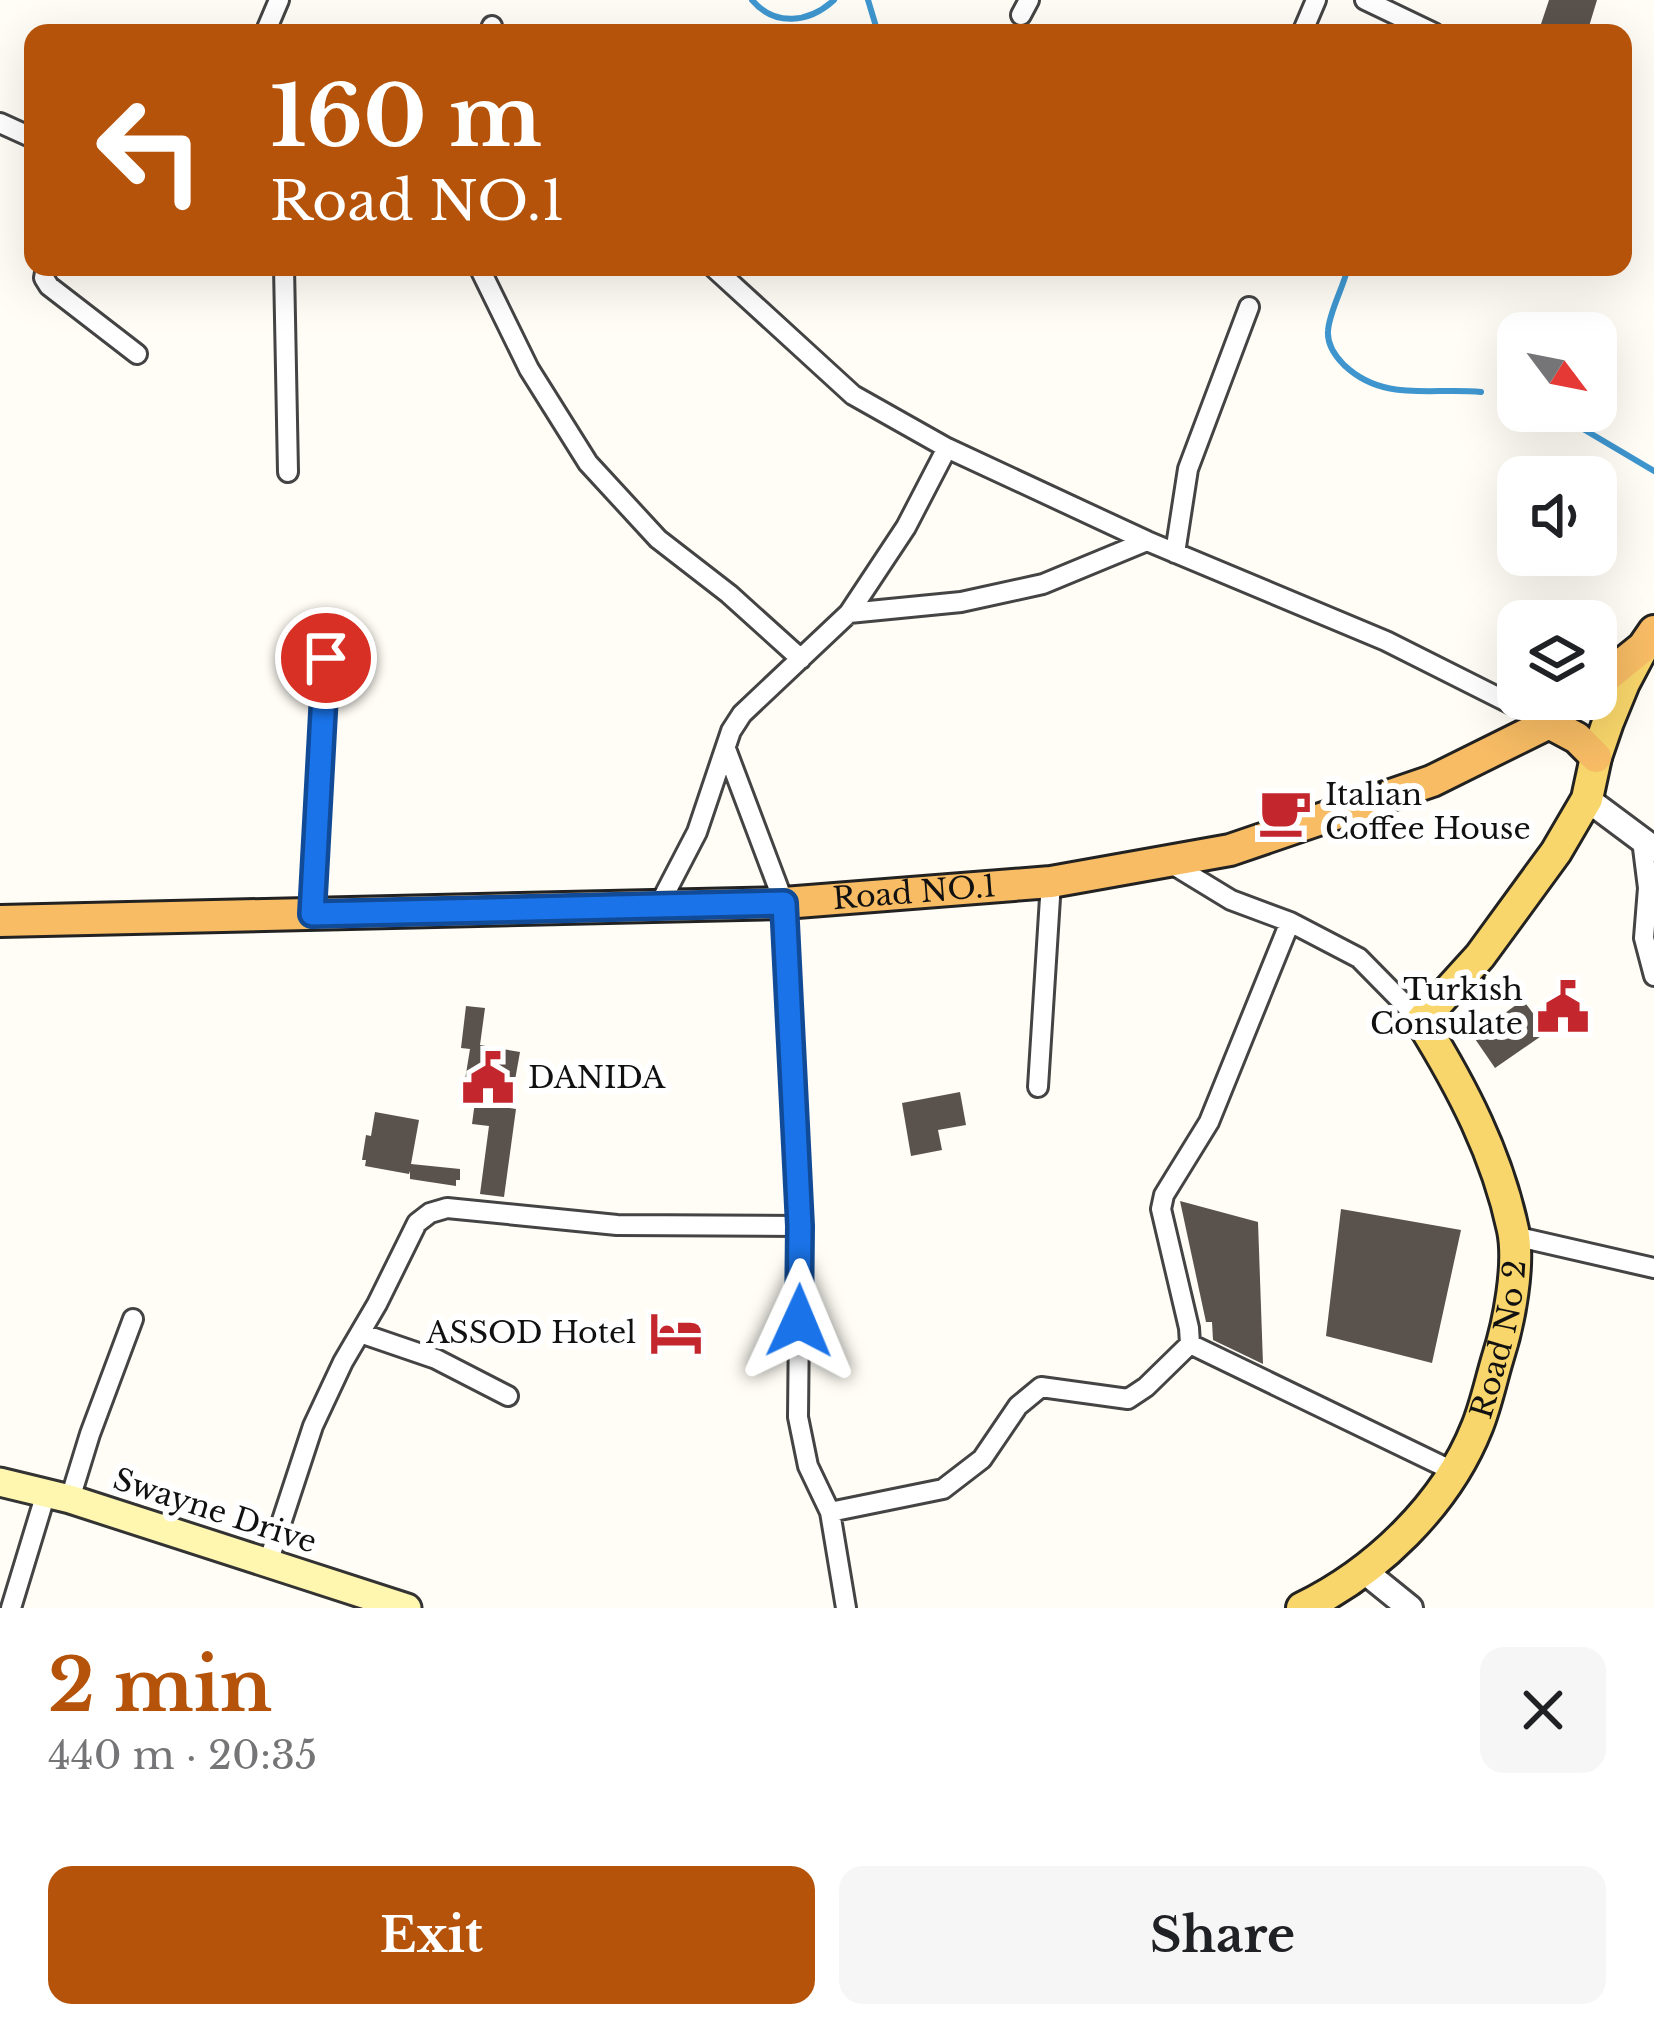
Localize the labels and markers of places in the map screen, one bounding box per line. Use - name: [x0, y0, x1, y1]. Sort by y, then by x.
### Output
- pin: [275, 607, 377, 709]
- place label: Italian Coffee House: [1325, 776, 1531, 847]
- cafe icon: Italian Coffee House: [1256, 783, 1314, 841]
- place label: Turkish Consulate: [1370, 971, 1523, 1042]
- public building icon: Turkish Consulate: [1534, 978, 1592, 1036]
- public building icon: DANIDA: [459, 1049, 517, 1107]
- place label: DANIDA: [528, 1059, 666, 1096]
- hotel icon: ASSOD Hotel: [647, 1304, 705, 1362]
- place label: ASSOD Hotel: [425, 1314, 636, 1351]

